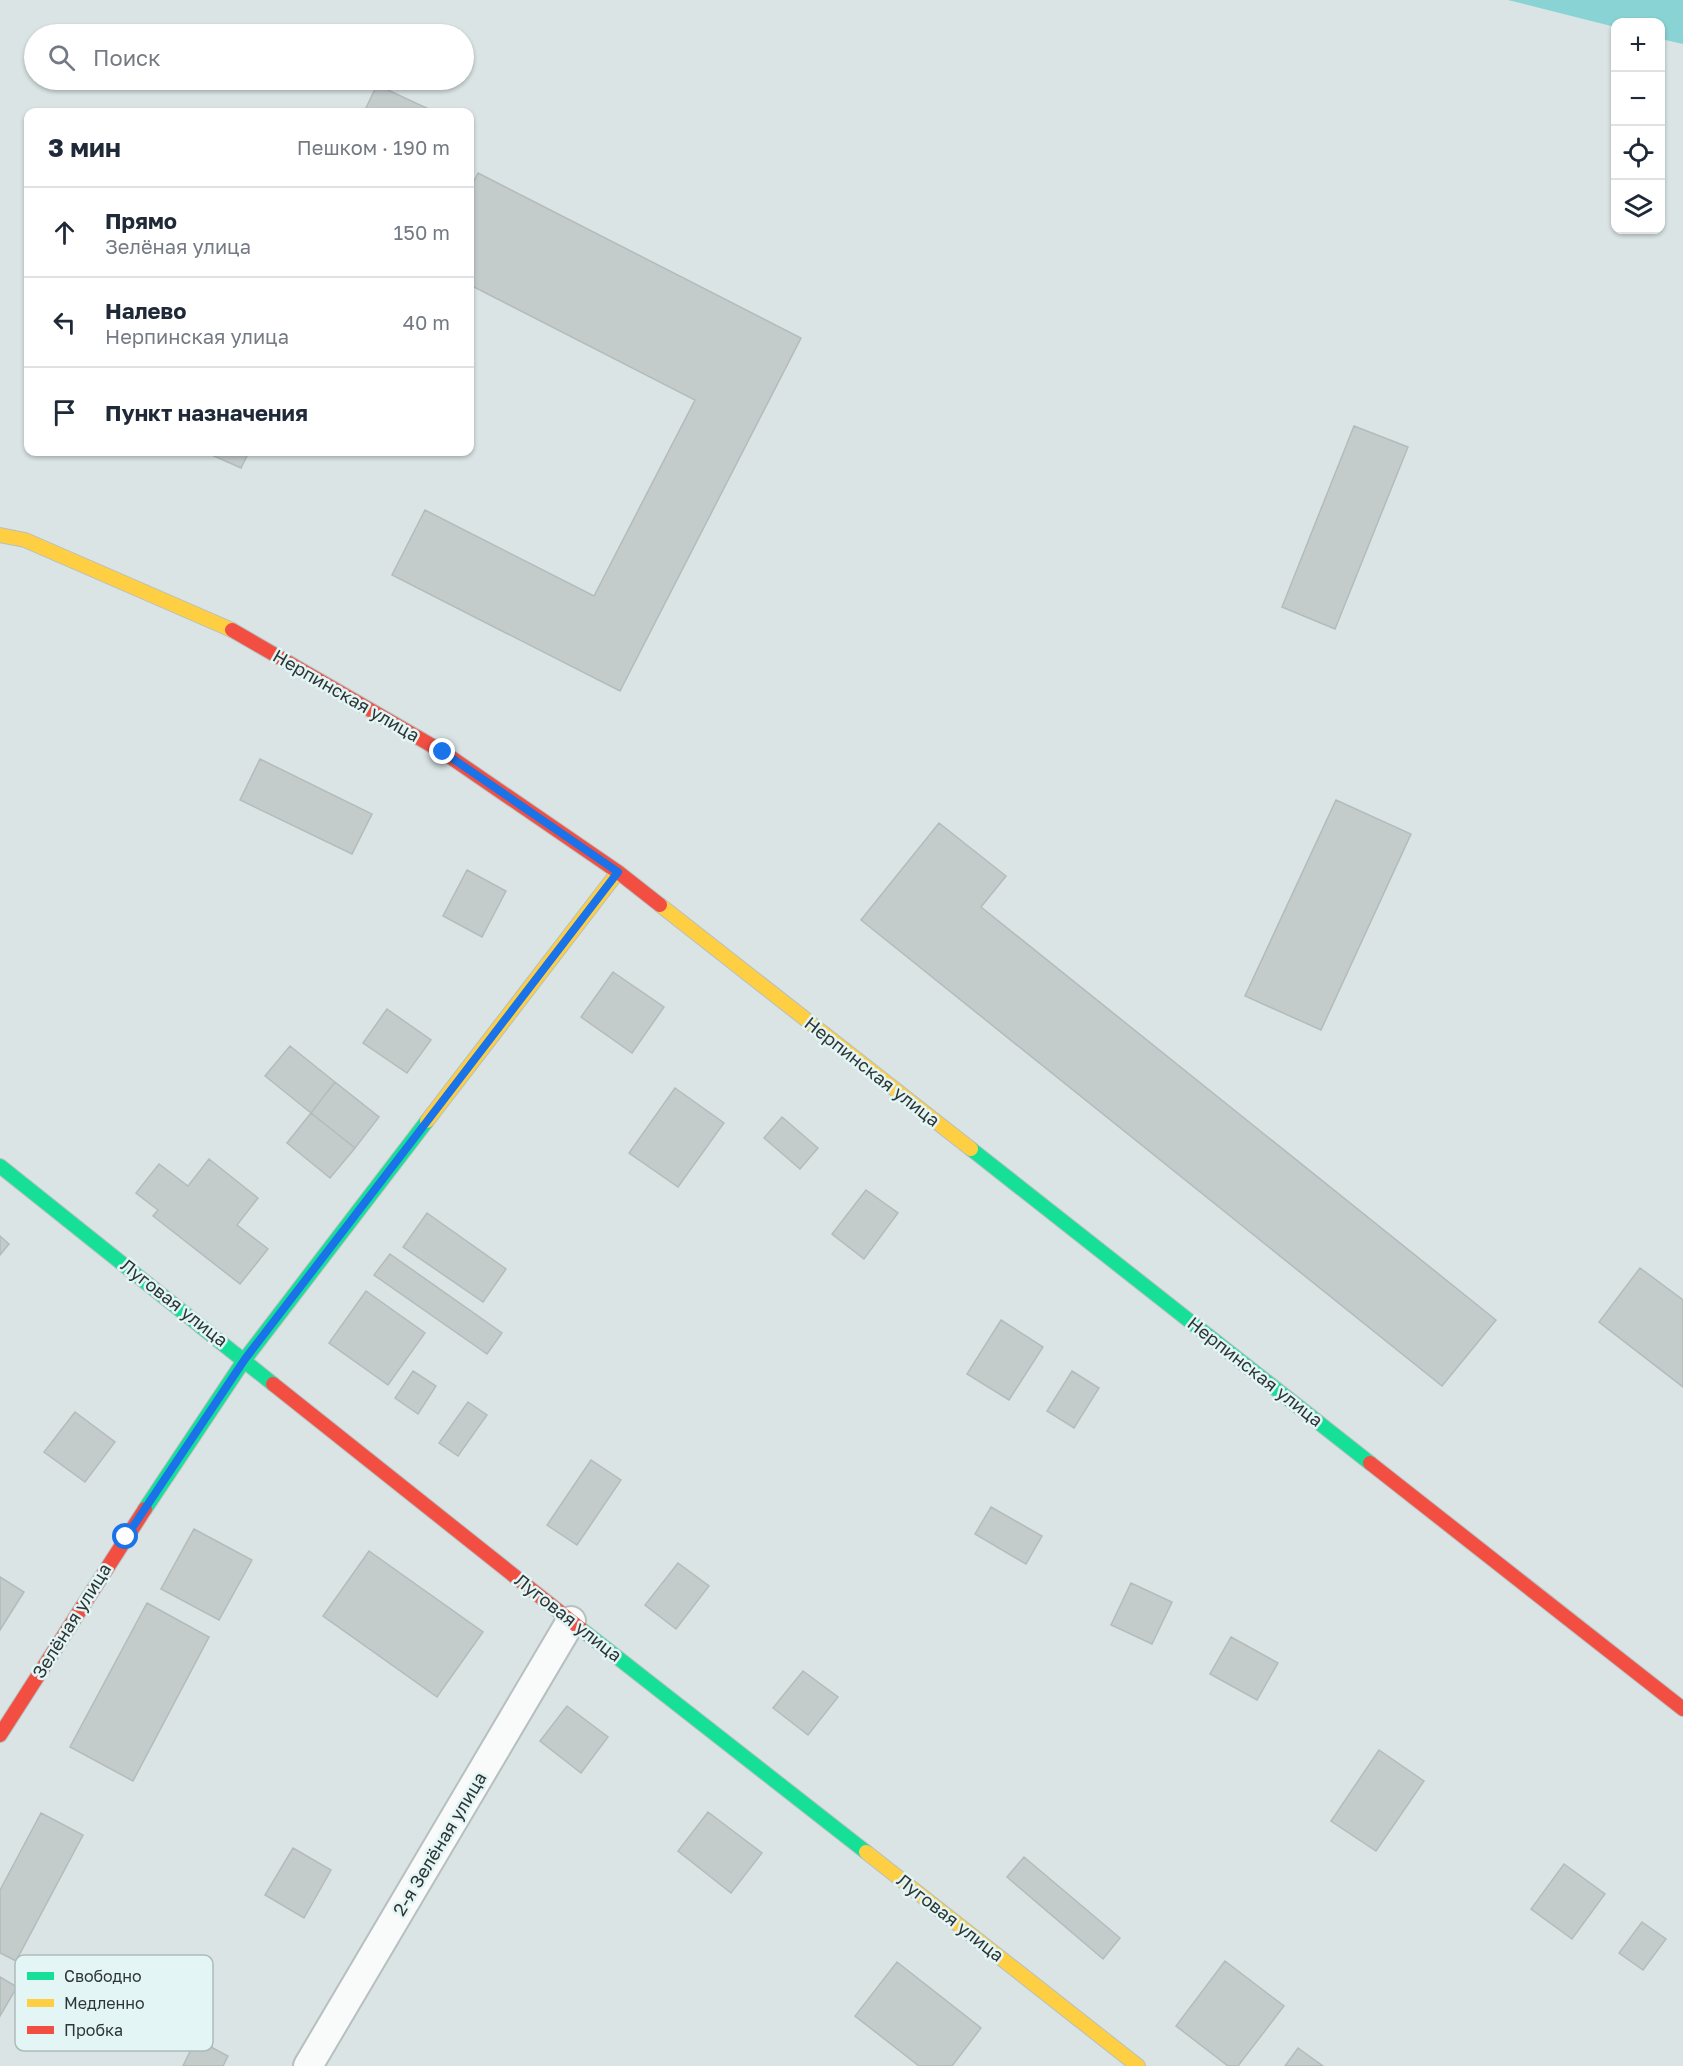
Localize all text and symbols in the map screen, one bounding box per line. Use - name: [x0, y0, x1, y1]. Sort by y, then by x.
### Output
- map controls: [1611, 18, 1665, 234]
- button: +: [1611, 18, 1665, 72]
- search box: [24, 24, 474, 90]
- icon: search: [45, 41, 78, 74]
- text: Поиск: [93, 44, 161, 71]
- button: −: [1611, 72, 1665, 126]
- button: locate: [1611, 126, 1665, 180]
- text: 3 мин: [48, 132, 121, 163]
- text: Пешком · 190 m: [297, 135, 450, 159]
- button: layers: [1611, 180, 1665, 234]
- text: Прямо: [105, 207, 177, 234]
- icon: ahead: [48, 216, 81, 249]
- text: 150 m: [394, 220, 450, 244]
- text: Зелёная улица: [105, 234, 251, 258]
- text: Налево: [105, 297, 187, 324]
- icon: left: [48, 306, 81, 339]
- text: 40 m: [403, 310, 450, 334]
- text: Нерпинская улица: [105, 324, 289, 348]
- icon: arrive: [48, 396, 81, 429]
- text: Пункт назначения: [105, 399, 308, 426]
- street label: Нерпинская улица: [269, 644, 424, 746]
- route end: [429, 738, 455, 764]
- street label: Нерпинская улица: [801, 1012, 945, 1131]
- street label: Луговая улица: [117, 1254, 232, 1351]
- street label: Нерпинская улица: [1184, 1312, 1328, 1431]
- route start: [112, 1523, 138, 1549]
- street label: Зелёная улица: [27, 1559, 115, 1682]
- street label: Луговая улица: [511, 1569, 626, 1666]
- street label: 2-я Зелёная улица: [388, 1768, 491, 1919]
- street label: Луговая улица: [893, 1869, 1008, 1966]
- legend: [15, 1955, 213, 2051]
- text: Свободно: [64, 1966, 142, 1986]
- text: Медленно: [64, 1993, 145, 2013]
- text: Пробка: [64, 2020, 123, 2040]

